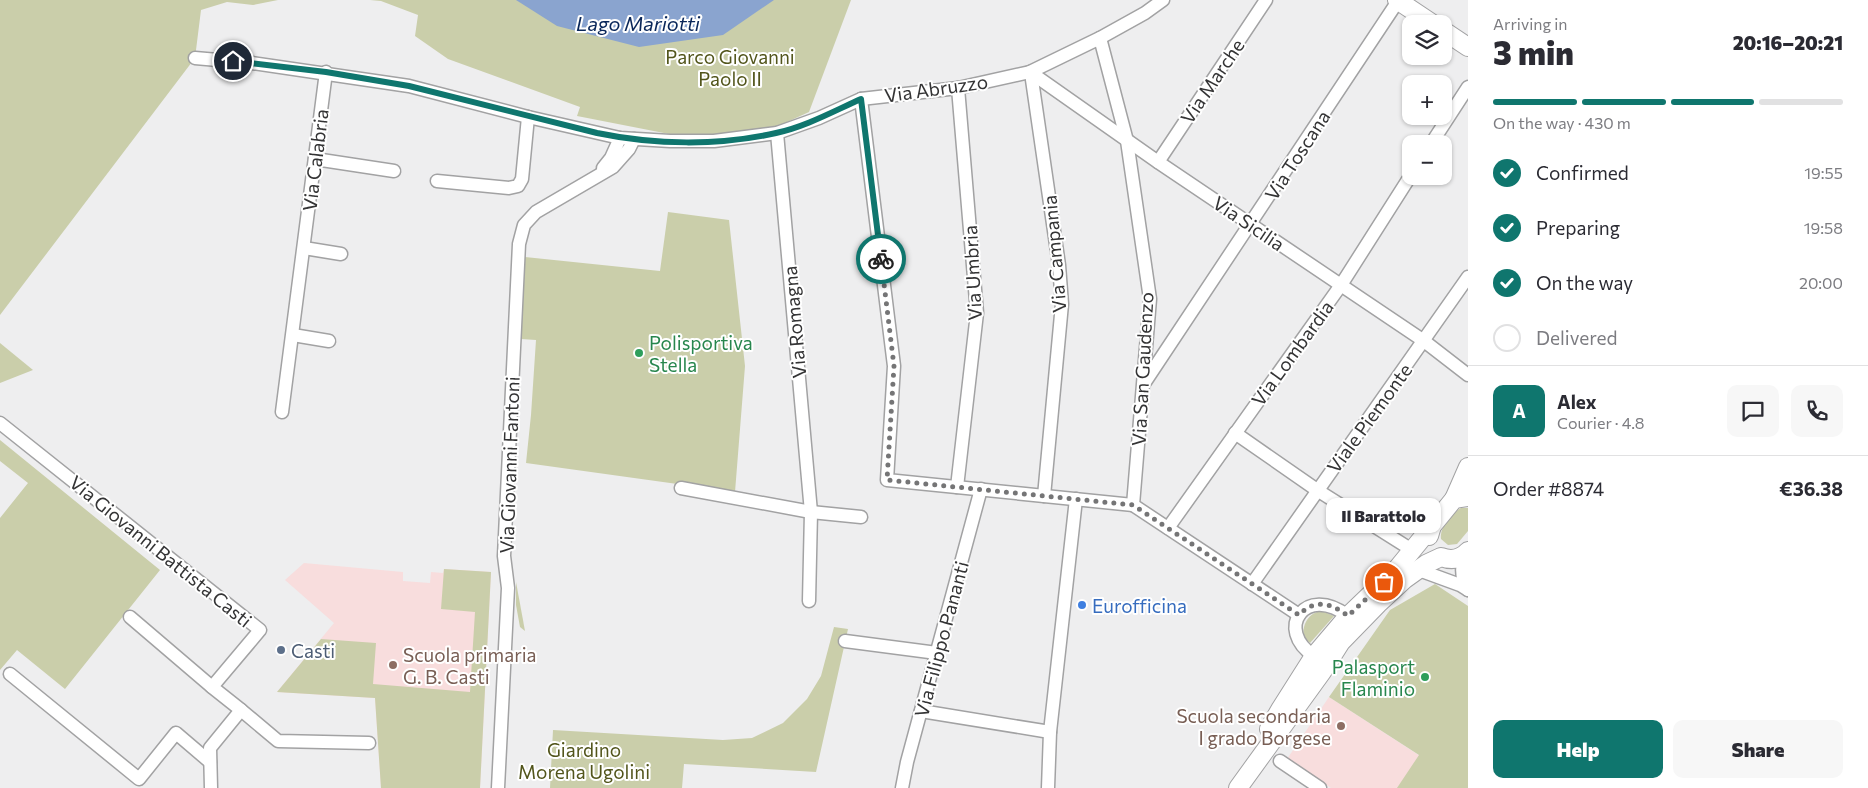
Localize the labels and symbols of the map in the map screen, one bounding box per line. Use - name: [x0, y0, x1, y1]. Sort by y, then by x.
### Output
- water label: Lago Mariotti: [576, 11, 701, 35]
- street label: Via Marche: [1175, 34, 1249, 128]
- pin: [212, 40, 254, 82]
- park label: Parco Giovanni Paolo II: [665, 45, 795, 90]
- street label: Via Abruzzo: [883, 69, 989, 107]
- street label: Via Toscana: [1260, 106, 1334, 204]
- street label: Via Calabria: [297, 108, 333, 212]
- street label: Via Sicilia: [1209, 191, 1289, 255]
- street label: Via Campania: [1037, 194, 1071, 314]
- street label: Via Umbria: [958, 225, 986, 321]
- courier: [856, 234, 906, 284]
- street label: Via Romagna: [778, 265, 810, 379]
- street label: Via San Gaudenzo: [1126, 291, 1158, 447]
- street label: Via Lombardia: [1246, 296, 1338, 410]
- place label: Polisportiva Stella: [649, 331, 753, 376]
- marker: Polisportiva Stella: [633, 347, 645, 359]
- street label: Viale Piemonte: [1322, 359, 1416, 477]
- street label: Via Giovanni Fantoni: [494, 376, 524, 554]
- street label: Via Giovanni Battista Casti: [65, 470, 257, 632]
- callout: Il Barattolo: [1326, 497, 1442, 532]
- street label: Via Filippo Pananti: [909, 558, 973, 720]
- pin: [1363, 561, 1405, 603]
- place label: Eurofficina: [1092, 594, 1187, 617]
- marker: Eurofficina: [1076, 599, 1088, 611]
- place label: Casti: [291, 639, 335, 662]
- place label: Scuola primaria G. B. Casti: [403, 643, 537, 688]
- marker: Casti: [275, 644, 287, 656]
- place label: Palasport Flaminio: [1332, 655, 1415, 700]
- marker: Scuola primaria G. B. Casti: [387, 659, 399, 671]
- marker: Palasport Flaminio: [1419, 671, 1431, 683]
- place label: Scuola secondaria I grado Borgese: [1176, 704, 1331, 749]
- marker: Scuola secondaria I grado Borgese: [1335, 720, 1347, 732]
- park label: Giardino Morena Ugolini: [518, 738, 650, 783]

